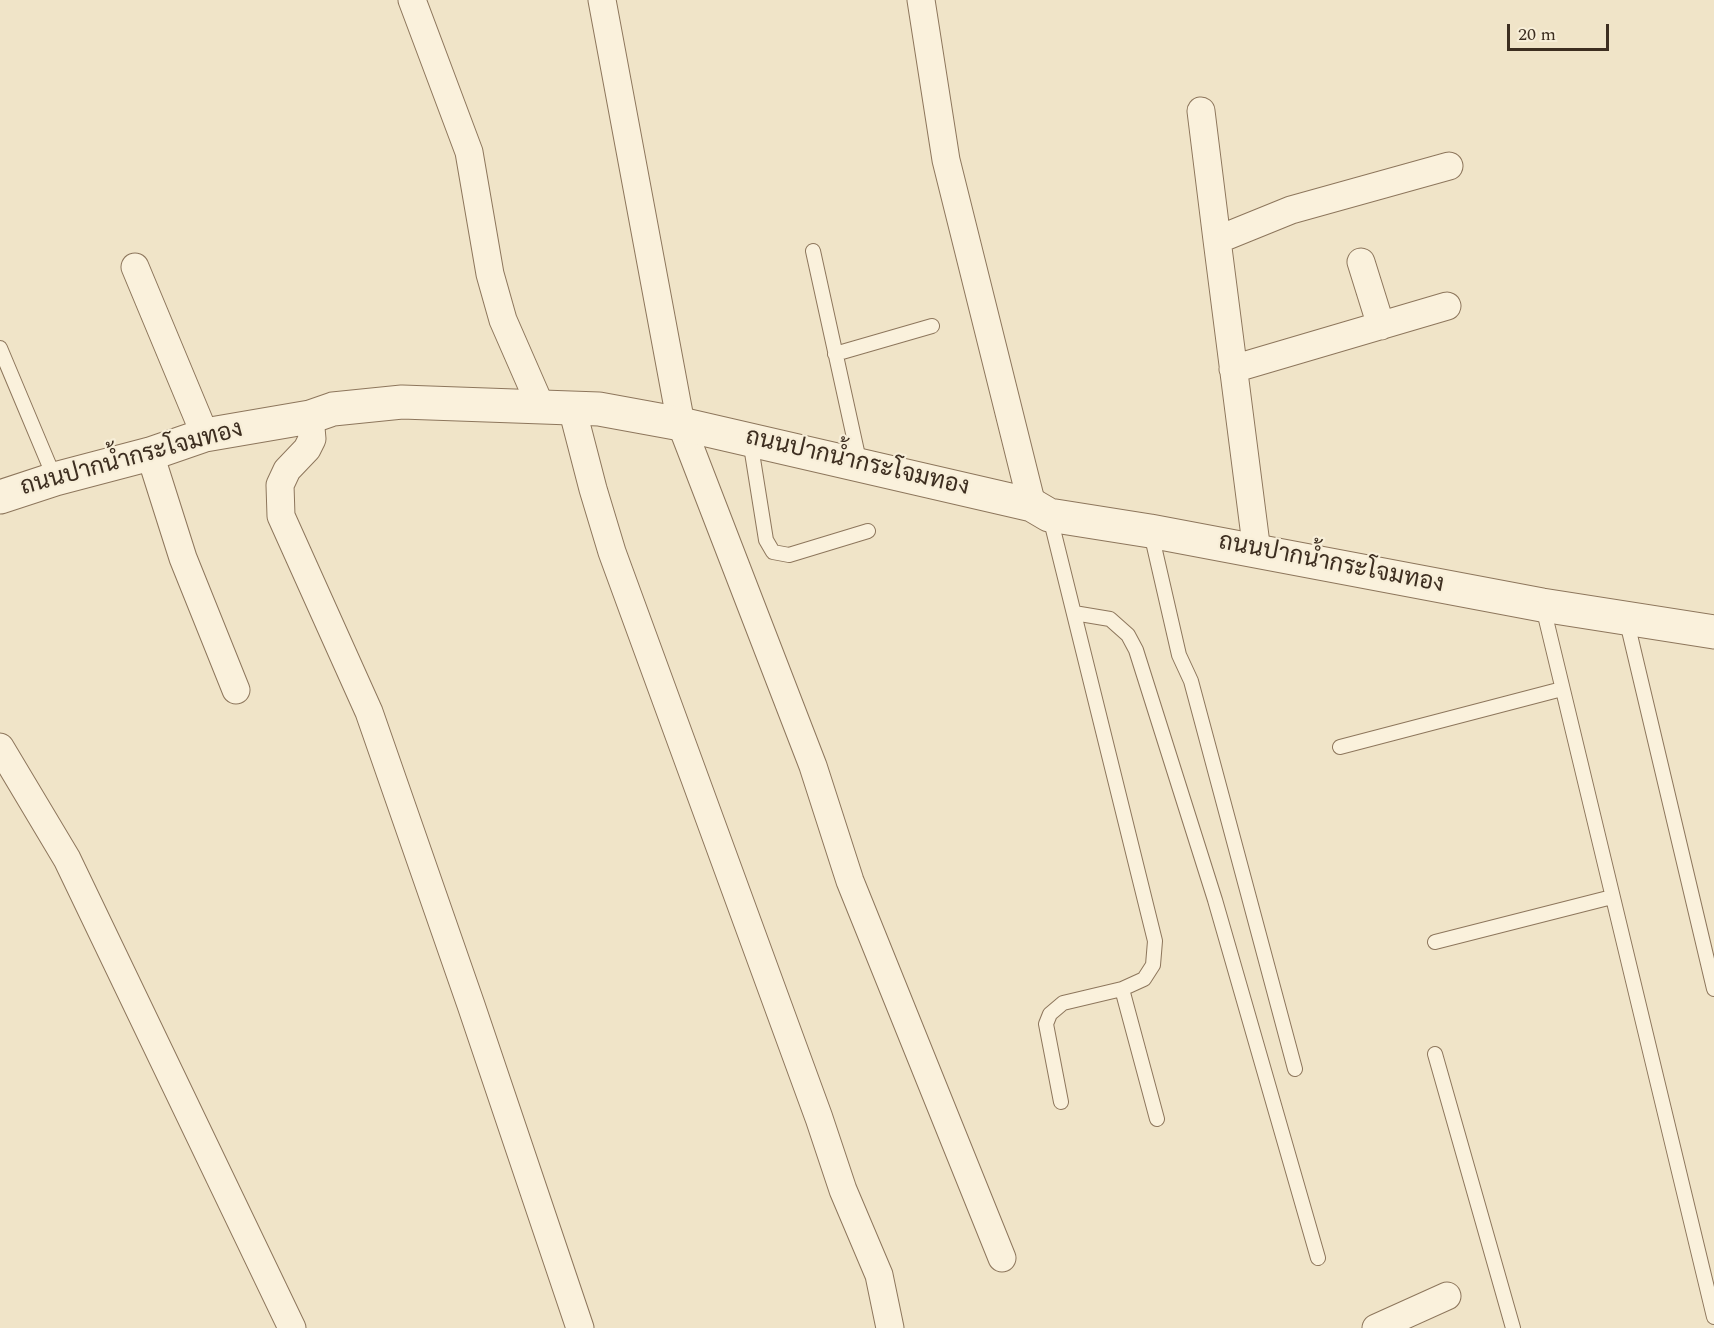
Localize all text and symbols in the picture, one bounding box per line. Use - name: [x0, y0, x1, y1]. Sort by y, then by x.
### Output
- scale bar: [1510, 12, 1612, 50]
- text: 20 m: [1518, 21, 1556, 48]
- street label: ถนนปากน้ำกระโจมทอง: [18, 416, 246, 504]
- street label: ถนนปากน้ำกระโจมทอง: [742, 424, 972, 504]
- street label: ถนนปากน้ำกระโจมทอง: [1216, 529, 1446, 601]

